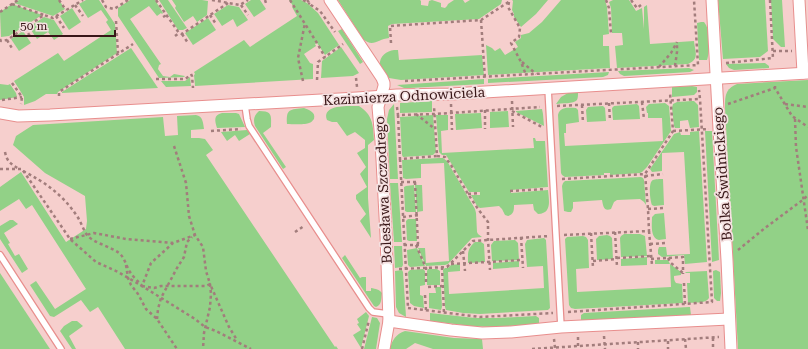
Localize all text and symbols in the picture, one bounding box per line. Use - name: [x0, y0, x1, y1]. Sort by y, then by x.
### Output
- scale bar: [14, 12, 115, 38]
- text: 50 m: [20, 19, 47, 33]
- street label: Kazimierza Odnowiciela: [323, 84, 486, 108]
- street label: Bolka Świdnickiego: [709, 107, 735, 241]
- street label: Bolesława Szczodrego: [371, 116, 395, 264]

